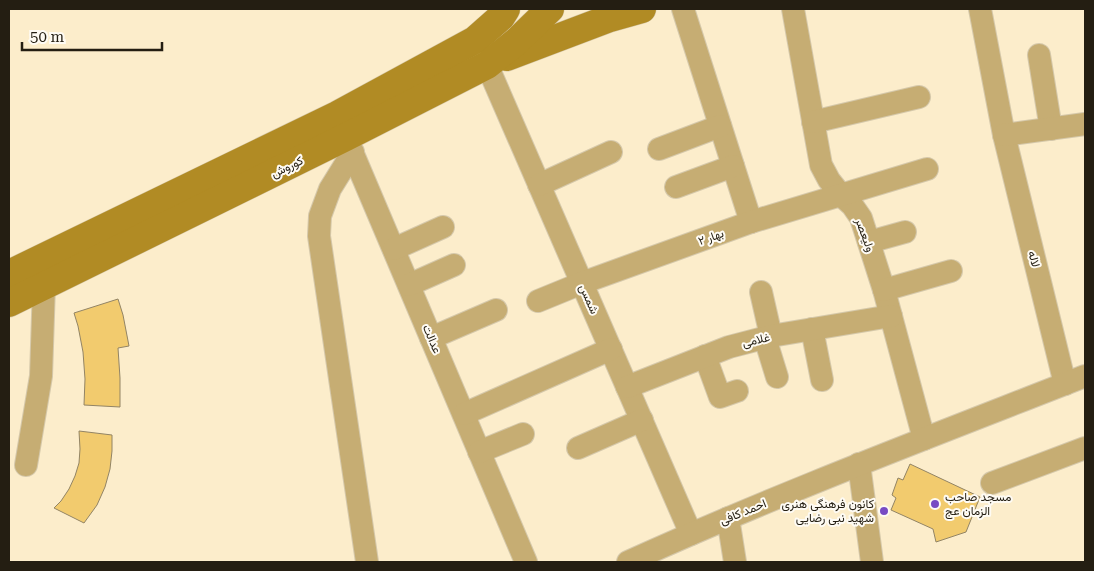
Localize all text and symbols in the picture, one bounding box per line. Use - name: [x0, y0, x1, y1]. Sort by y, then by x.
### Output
- scale bar: [22, 20, 162, 52]
- text: 50 m: [30, 28, 65, 46]
- street label: کوروش: [269, 153, 306, 182]
- street label: ولیعصر: [851, 215, 878, 254]
- street label: بهار ۲: [696, 226, 726, 249]
- street label: لاله: [1025, 249, 1043, 269]
- street label: شمس: [575, 282, 602, 316]
- street label: عدالت: [420, 322, 444, 356]
- street label: غلامی: [741, 330, 771, 351]
- place label: مسجد صاحب الزمان عج: [945, 490, 1012, 520]
- street label: احمد کافی: [718, 496, 769, 529]
- place label: کانون فرهنگی هنری شهید نبی رضایی: [782, 497, 874, 526]
- marker: مسجد صاحب الزمان عج: [929, 498, 941, 510]
- marker: کانون فرهنگی هنری شهید نبی رضایی: [878, 505, 890, 517]

